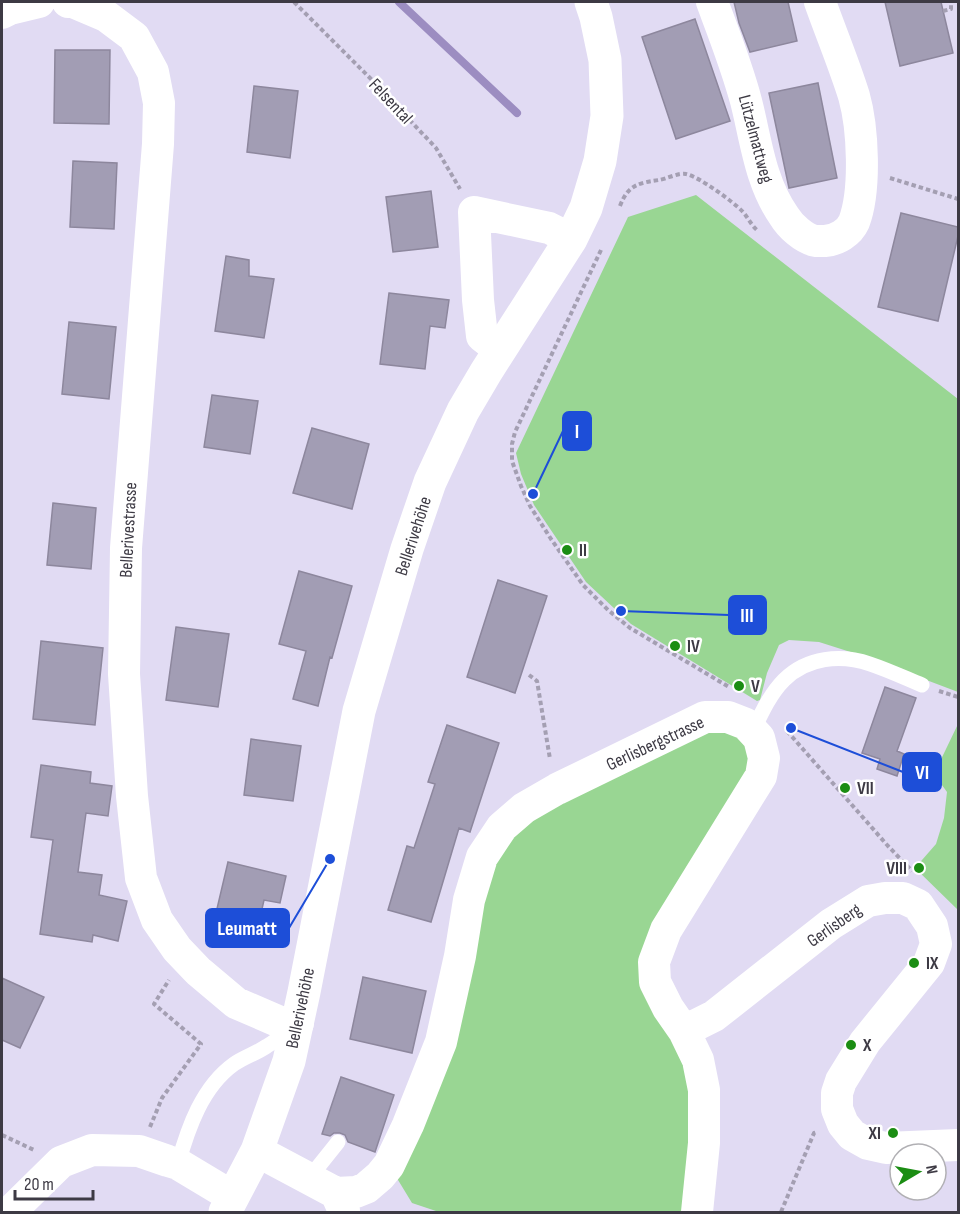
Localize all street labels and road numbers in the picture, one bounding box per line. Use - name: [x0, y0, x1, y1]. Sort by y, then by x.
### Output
- street label: Felsental: [364, 74, 417, 128]
- street label: Lützelmattweg: [734, 93, 777, 186]
- street label: Bellerivestrasse: [116, 482, 141, 578]
- street label: Bellerivehöhe: [391, 494, 436, 578]
- street label: Gerlisbergstrasse: [603, 712, 707, 775]
- street label: Gerlisberg: [803, 899, 866, 952]
- street label: Bellerivehöhe: [282, 966, 319, 1050]

